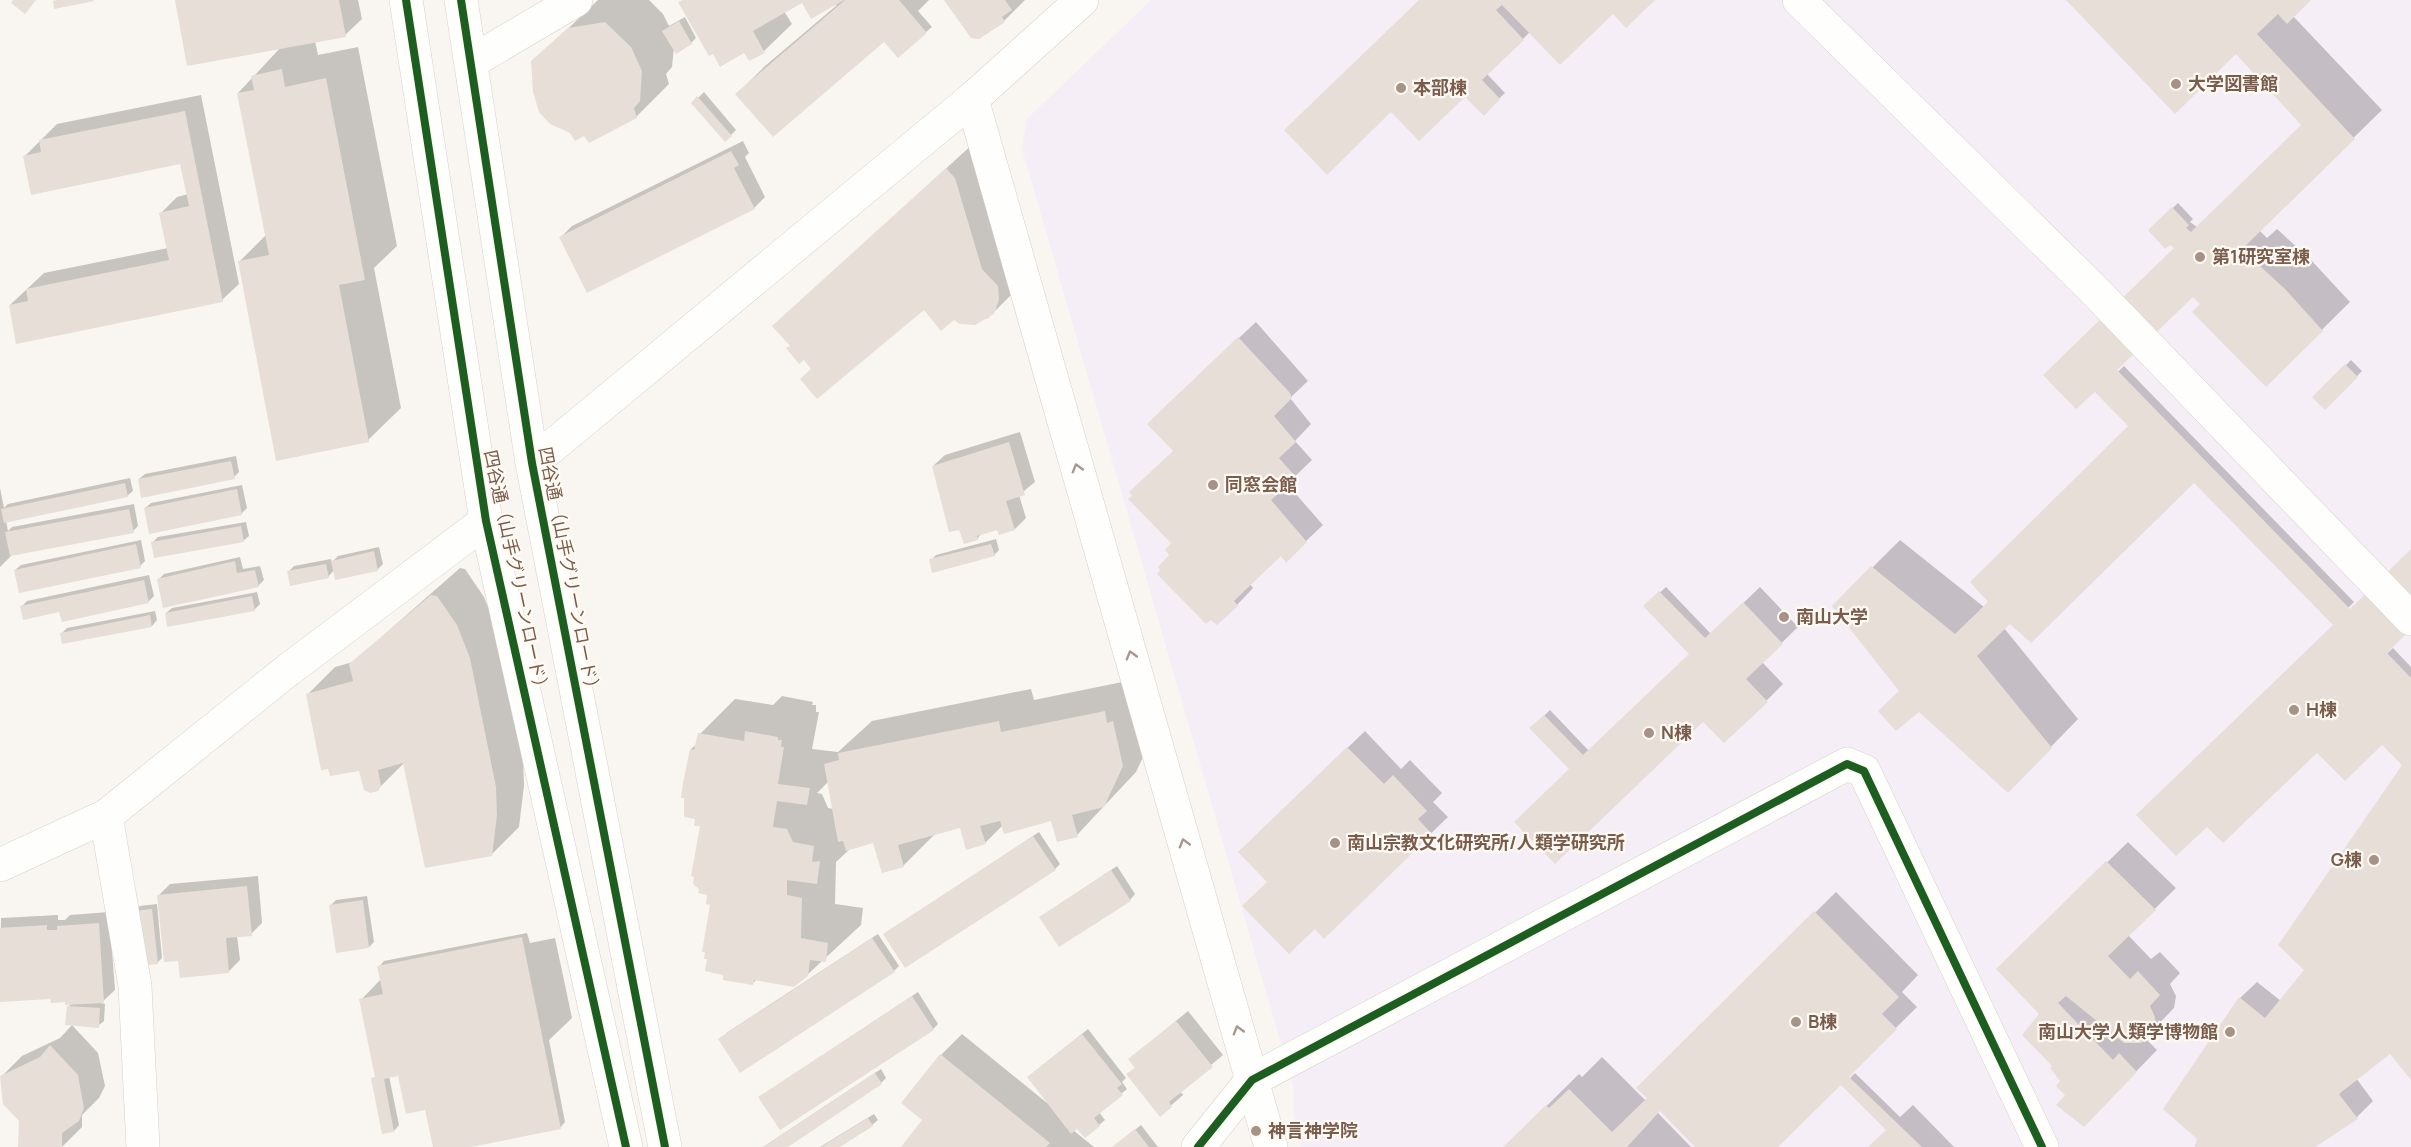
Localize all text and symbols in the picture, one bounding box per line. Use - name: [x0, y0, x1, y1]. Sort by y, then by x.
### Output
- place label: 大学図書館: [2188, 71, 2278, 95]
- place label: 本部棟: [1413, 75, 1467, 99]
- marker: 大学図書館: [2169, 77, 2183, 91]
- marker: 本部棟: [1394, 81, 1408, 95]
- place label: 第1研究室棟: [2212, 244, 2310, 268]
- marker: 第1研究室棟: [2193, 250, 2207, 264]
- street label: 四谷通 （山手グリーンロード）: [534, 445, 606, 699]
- street label: 四谷通（山手グリーンロード）: [479, 447, 555, 698]
- one-way arrow: [1072, 463, 1084, 474]
- place label: 同窓会館: [1225, 472, 1297, 496]
- marker: 同窓会館: [1206, 478, 1220, 492]
- place label: 南山大学: [1796, 604, 1868, 628]
- marker: 南山大学: [1777, 610, 1791, 624]
- one-way arrow: [1126, 650, 1138, 661]
- place label: H棟: [2306, 697, 2337, 721]
- marker: H棟: [2287, 703, 2301, 717]
- place label: N棟: [1661, 720, 1692, 744]
- marker: N棟: [1642, 726, 1656, 740]
- place label: 南山宗教文化研究所/人類学研究所: [1347, 830, 1625, 854]
- marker: 南山宗教文化研究所/人類学研究所: [1328, 836, 1342, 850]
- one-way arrow: [1179, 838, 1191, 849]
- place label: G棟: [2331, 847, 2362, 871]
- marker: G棟: [2367, 853, 2381, 867]
- place label: B棟: [1808, 1009, 1837, 1033]
- marker: B棟: [1789, 1015, 1803, 1029]
- place label: 南山大学人類学博物館: [2038, 1019, 2218, 1043]
- one-way arrow: [1233, 1025, 1245, 1036]
- marker: 南山大学人類学博物館: [2223, 1025, 2237, 1039]
- place label: 神言神学院: [1268, 1118, 1358, 1142]
- marker: 神言神学院: [1249, 1124, 1263, 1138]

